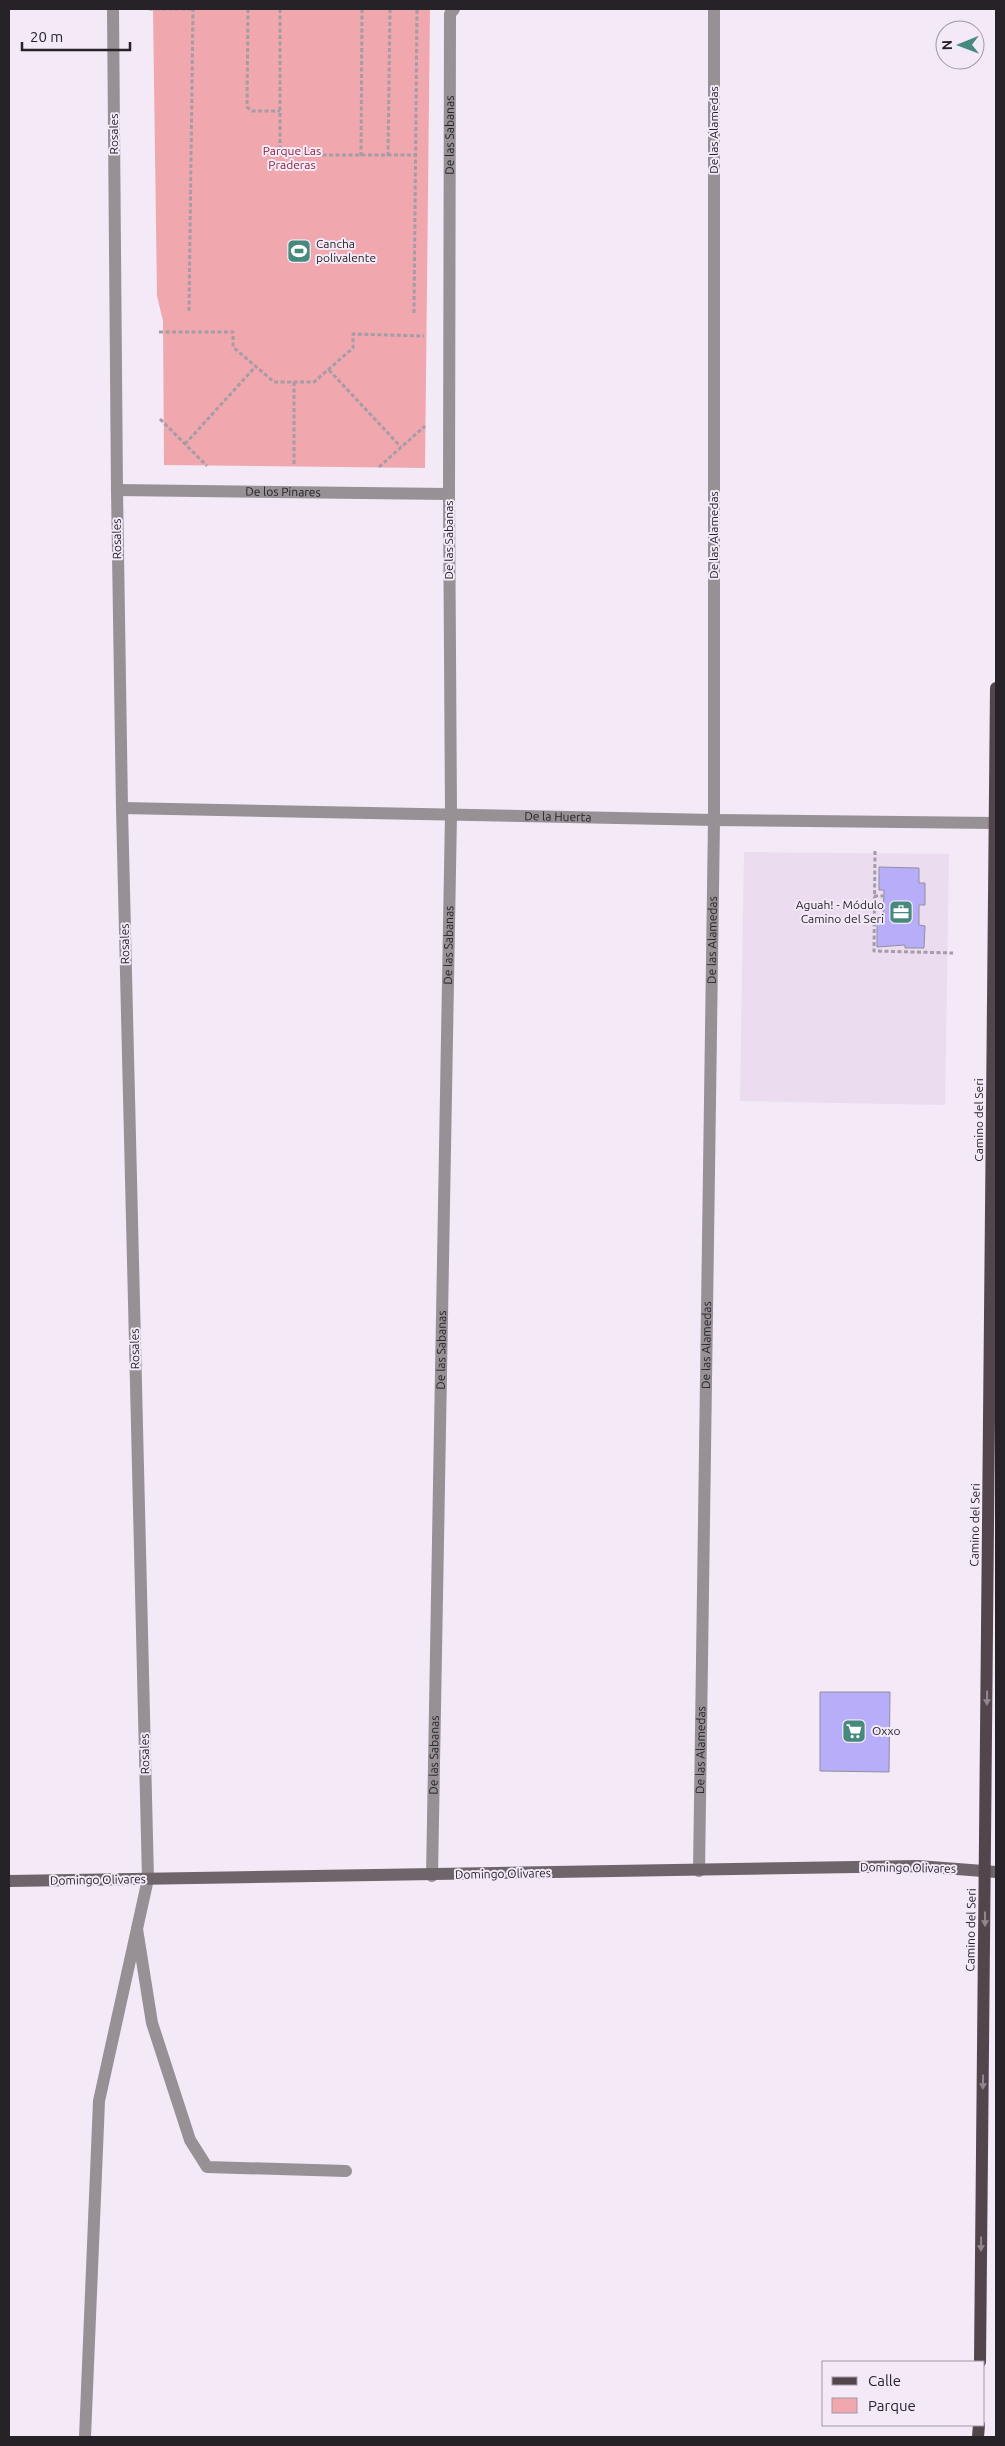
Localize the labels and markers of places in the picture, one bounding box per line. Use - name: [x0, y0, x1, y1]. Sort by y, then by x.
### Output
- place label: Cancha polivalente: [316, 237, 376, 264]
- sports icon: Cancha polivalente: [286, 238, 312, 264]
- place label: Aguah! - Módulo Camino del Seri: [796, 898, 884, 925]
- office icon: Aguah! - Módulo Camino del Seri: [888, 899, 914, 925]
- supermarket icon: Oxxo: [841, 1718, 867, 1744]
- place label: Oxxo: [872, 1724, 901, 1737]

